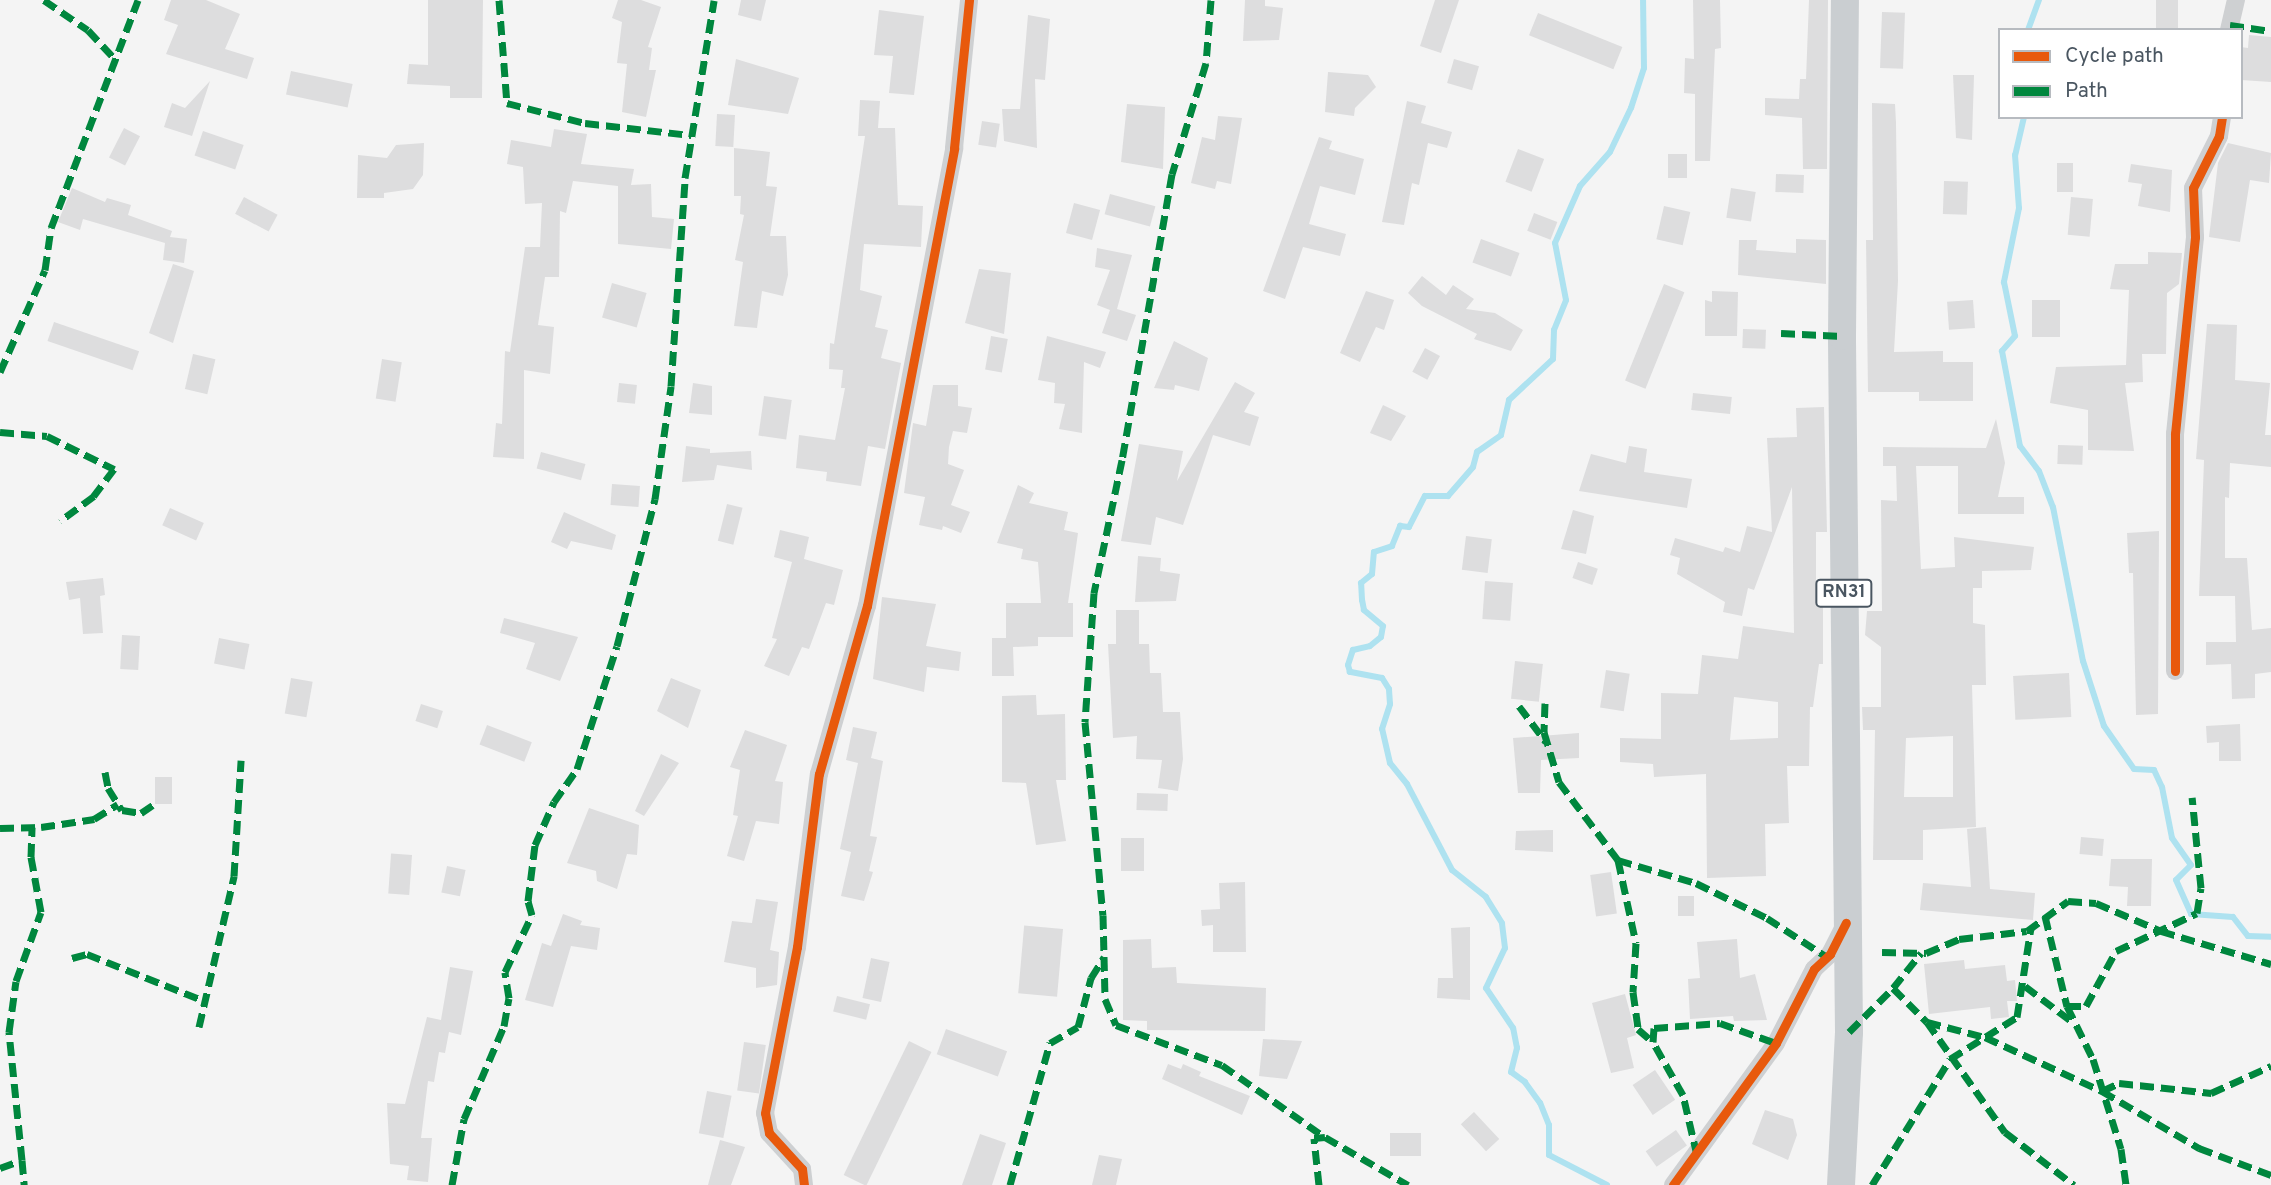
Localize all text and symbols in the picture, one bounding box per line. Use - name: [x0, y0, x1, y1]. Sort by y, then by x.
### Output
- legend: [1998, 28, 2243, 119]
- text: Cycle path: [2065, 43, 2164, 70]
- text: Path: [2065, 78, 2108, 105]
- road number: RN31: [1814, 578, 1874, 608]

